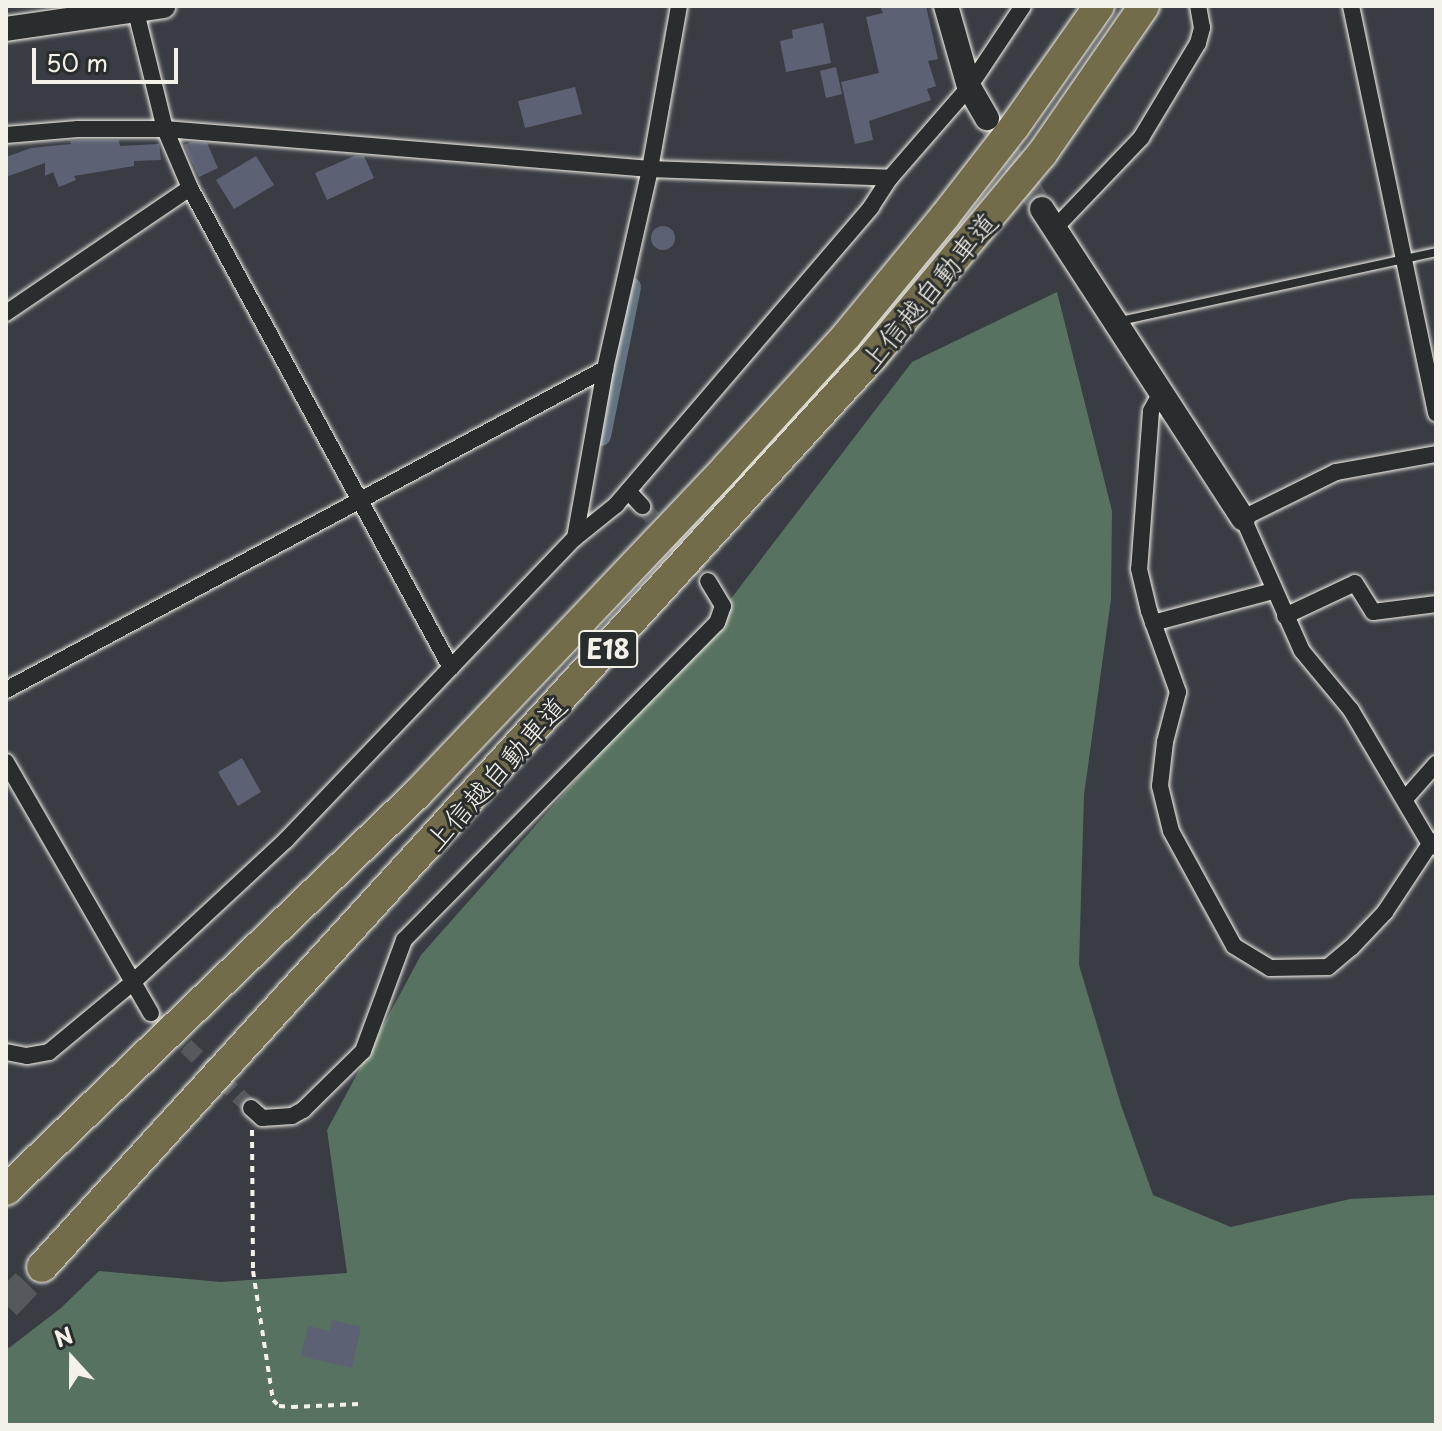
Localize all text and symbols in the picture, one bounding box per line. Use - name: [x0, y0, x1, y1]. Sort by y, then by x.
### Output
- scale bar: [36, 32, 182, 82]
- text: 50 m: [46, 44, 108, 80]
- street label: 上信越自動車道: [852, 205, 1004, 377]
- road number: E18: [578, 627, 638, 671]
- street label: 上信越自動車道: [417, 689, 573, 857]
- text: N: [49, 1318, 77, 1355]
- north arrow: [32, 1319, 112, 1399]

